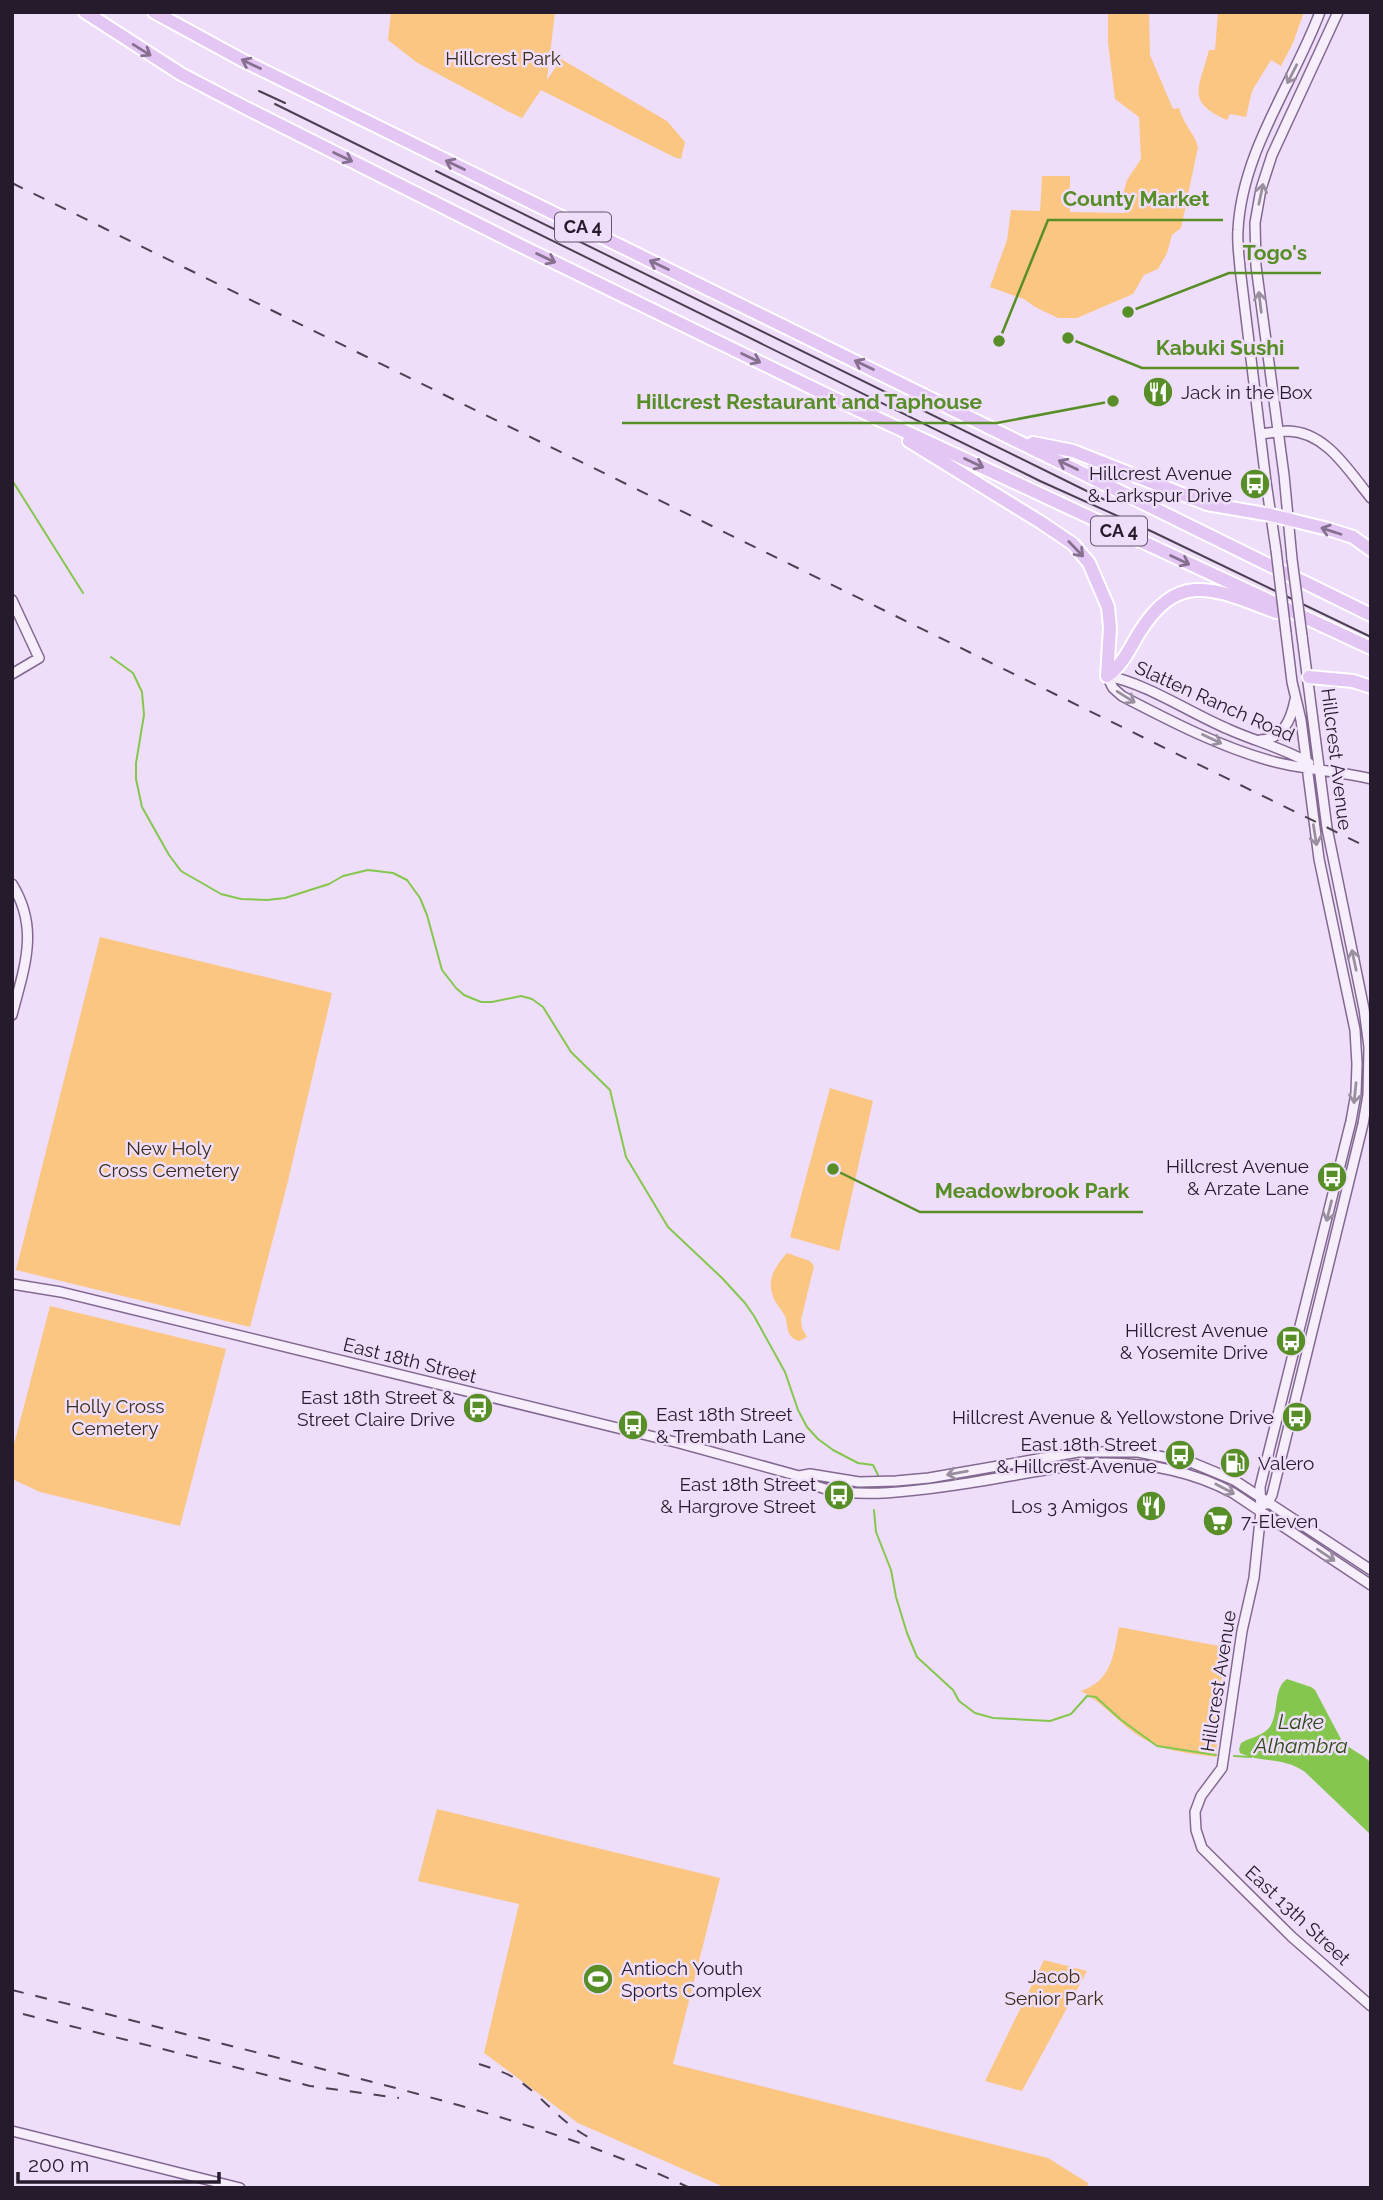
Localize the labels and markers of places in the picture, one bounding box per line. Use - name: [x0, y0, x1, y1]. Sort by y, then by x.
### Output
- callout: County Market: [1048, 178, 1223, 220]
- callout: Togo's: [1229, 231, 1321, 273]
- callout: Kabuki Sushi: [1142, 326, 1299, 368]
- restaurant icon: Jack in the Box: [1141, 375, 1175, 409]
- callout: Hillcrest Restaurant and Taphouse: [622, 381, 997, 423]
- place label: Jack in the Box: [1181, 381, 1313, 403]
- place label: Hillcrest Avenue & Larkspur Drive: [1088, 462, 1232, 506]
- bus stop icon: Hillcrest Avenue & Larkspur Drive: [1238, 467, 1272, 501]
- place label: Hillcrest Avenue & Arzate Lane: [1166, 1155, 1309, 1199]
- bus stop icon: Hillcrest Avenue & Arzate Lane: [1315, 1160, 1349, 1194]
- callout: Meadowbrook Park: [920, 1170, 1143, 1212]
- place label: Hillcrest Avenue & Yosemite Drive: [1120, 1319, 1268, 1363]
- bus stop icon: Hillcrest Avenue & Yosemite Drive: [1274, 1324, 1308, 1358]
- place label: East 18th Street & Street Claire Drive: [297, 1386, 455, 1430]
- bus stop icon: East 18th Street & Street Claire Drive: [461, 1391, 495, 1425]
- bus stop icon: Hillcrest Avenue & Yellowstone Drive: [1280, 1400, 1314, 1434]
- place label: East 18th Street & Trembath Lane: [656, 1403, 806, 1447]
- place label: Hillcrest Avenue & Yellowstone Drive: [952, 1406, 1274, 1428]
- bus stop icon: East 18th Street & Trembath Lane: [616, 1408, 650, 1442]
- place label: East 18th Street & Hillcrest Avenue: [997, 1433, 1158, 1477]
- bus stop icon: East 18th Street & Hillcrest Avenue: [1163, 1438, 1197, 1472]
- fuel station icon: Valero: [1218, 1446, 1252, 1480]
- place label: Valero: [1258, 1452, 1314, 1474]
- place label: East 18th Street & Hargrove Street: [660, 1473, 817, 1517]
- bus stop icon: East 18th Street & Hargrove Street: [822, 1478, 856, 1512]
- restaurant icon: Los 3 Amigos: [1134, 1489, 1168, 1523]
- place label: Los 3 Amigos: [1011, 1495, 1128, 1517]
- supermarket icon: 7-Eleven: [1201, 1504, 1235, 1538]
- place label: 7-Eleven: [1241, 1510, 1318, 1532]
- place label: Antioch Youth Sports Complex: [621, 1957, 762, 2001]
- sports icon: Antioch Youth Sports Complex: [581, 1962, 615, 1996]

